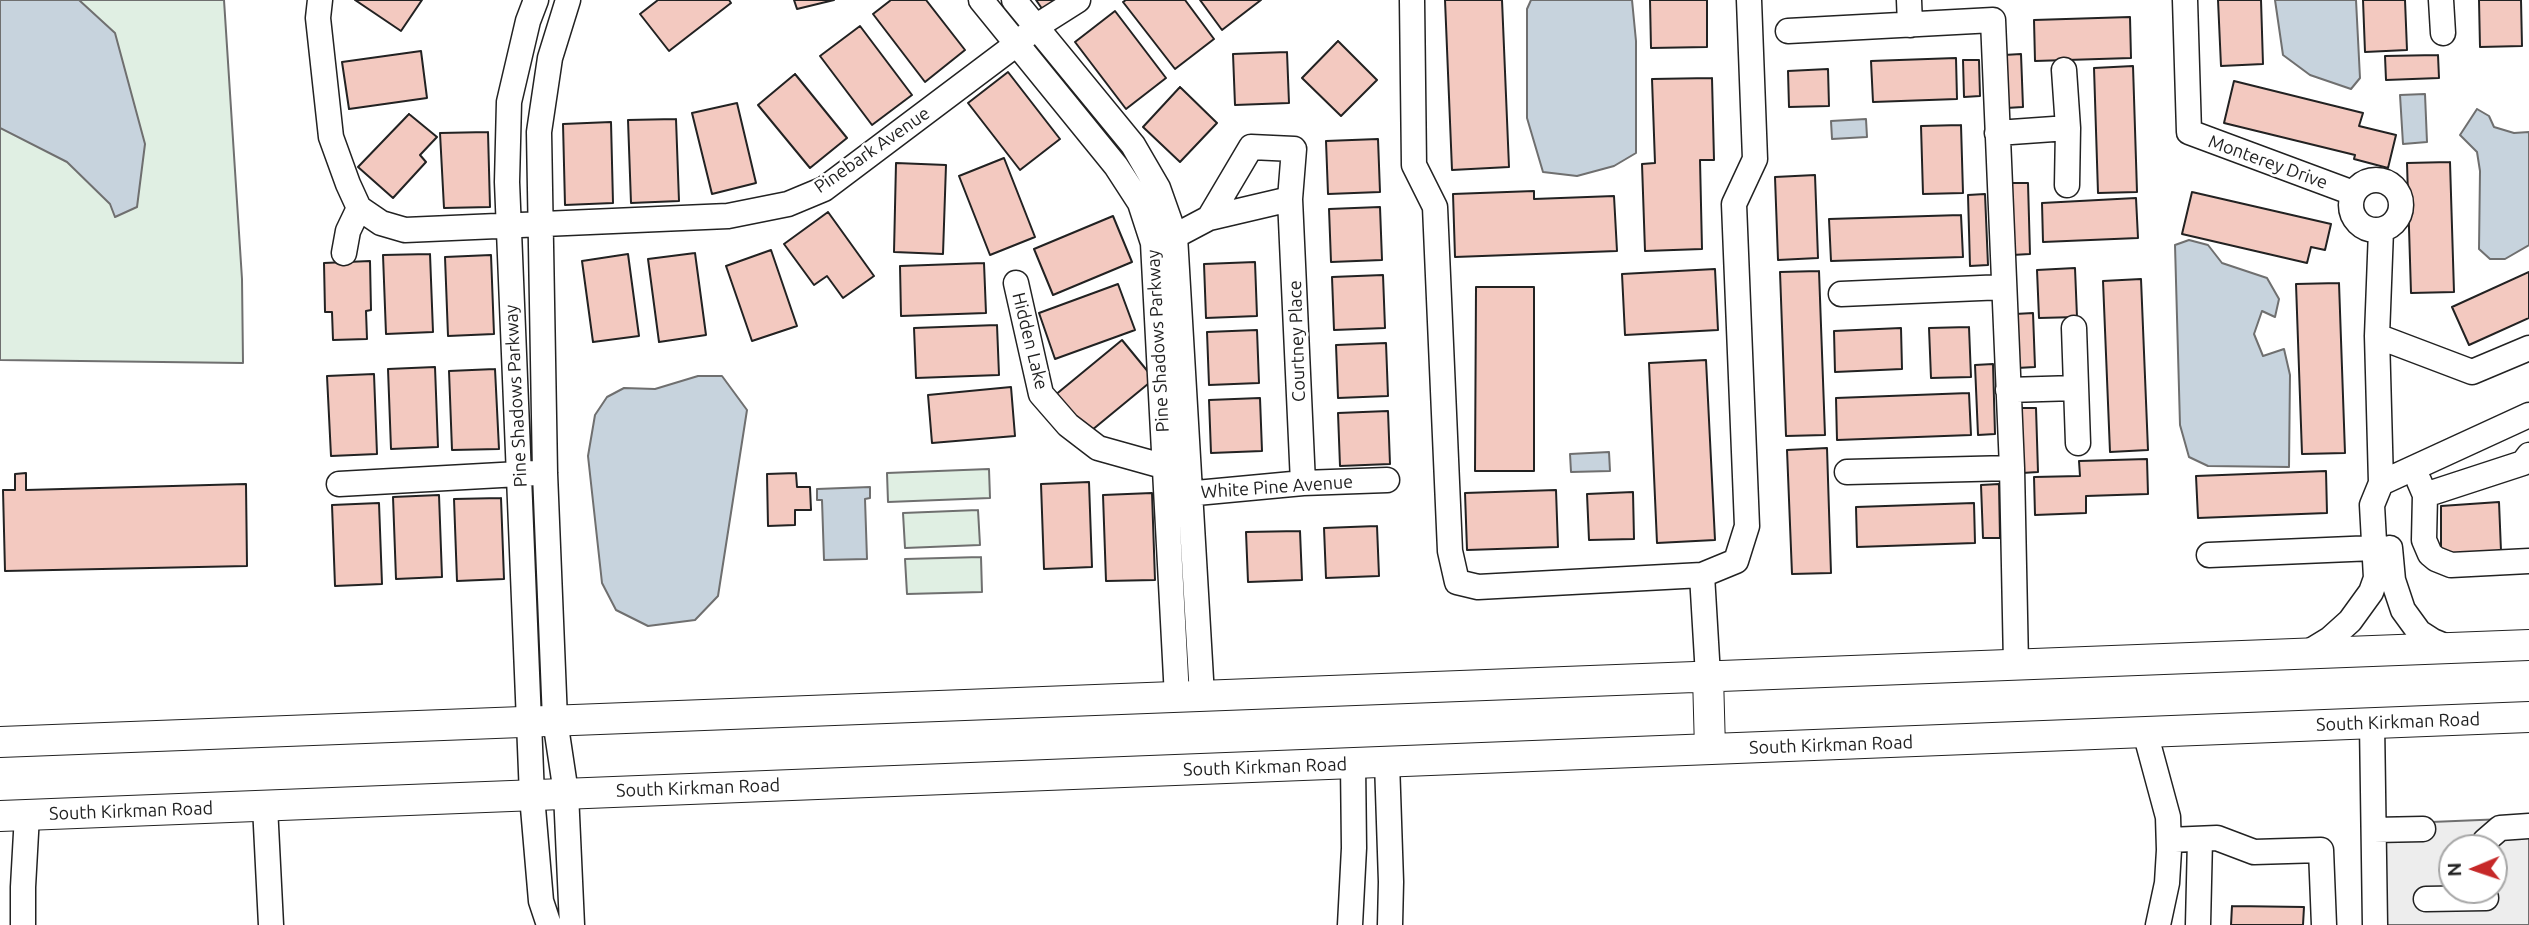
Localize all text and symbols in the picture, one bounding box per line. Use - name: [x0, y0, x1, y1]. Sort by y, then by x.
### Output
- street label: Pinebark Avenue: [810, 102, 934, 198]
- street label: Monterey Drive: [2205, 130, 2331, 194]
- street label: Pine Shadows Parkway: [1142, 249, 1174, 433]
- street label: Courtney Place: [1284, 280, 1310, 402]
- street label: Hidden Lake: [1007, 290, 1053, 392]
- street label: Pine Shadows Parkway: [500, 304, 532, 488]
- street label: White Pine Avenue: [1200, 471, 1354, 503]
- street label: South Kirkman Road: [2316, 708, 2480, 736]
- street label: South Kirkman Road: [1749, 731, 1913, 759]
- street label: South Kirkman Road: [1183, 753, 1347, 781]
- street label: South Kirkman Road: [616, 774, 780, 802]
- street label: South Kirkman Road: [49, 797, 213, 825]
- north arrow: [2438, 834, 2508, 904]
- text: N: [2443, 862, 2465, 877]

